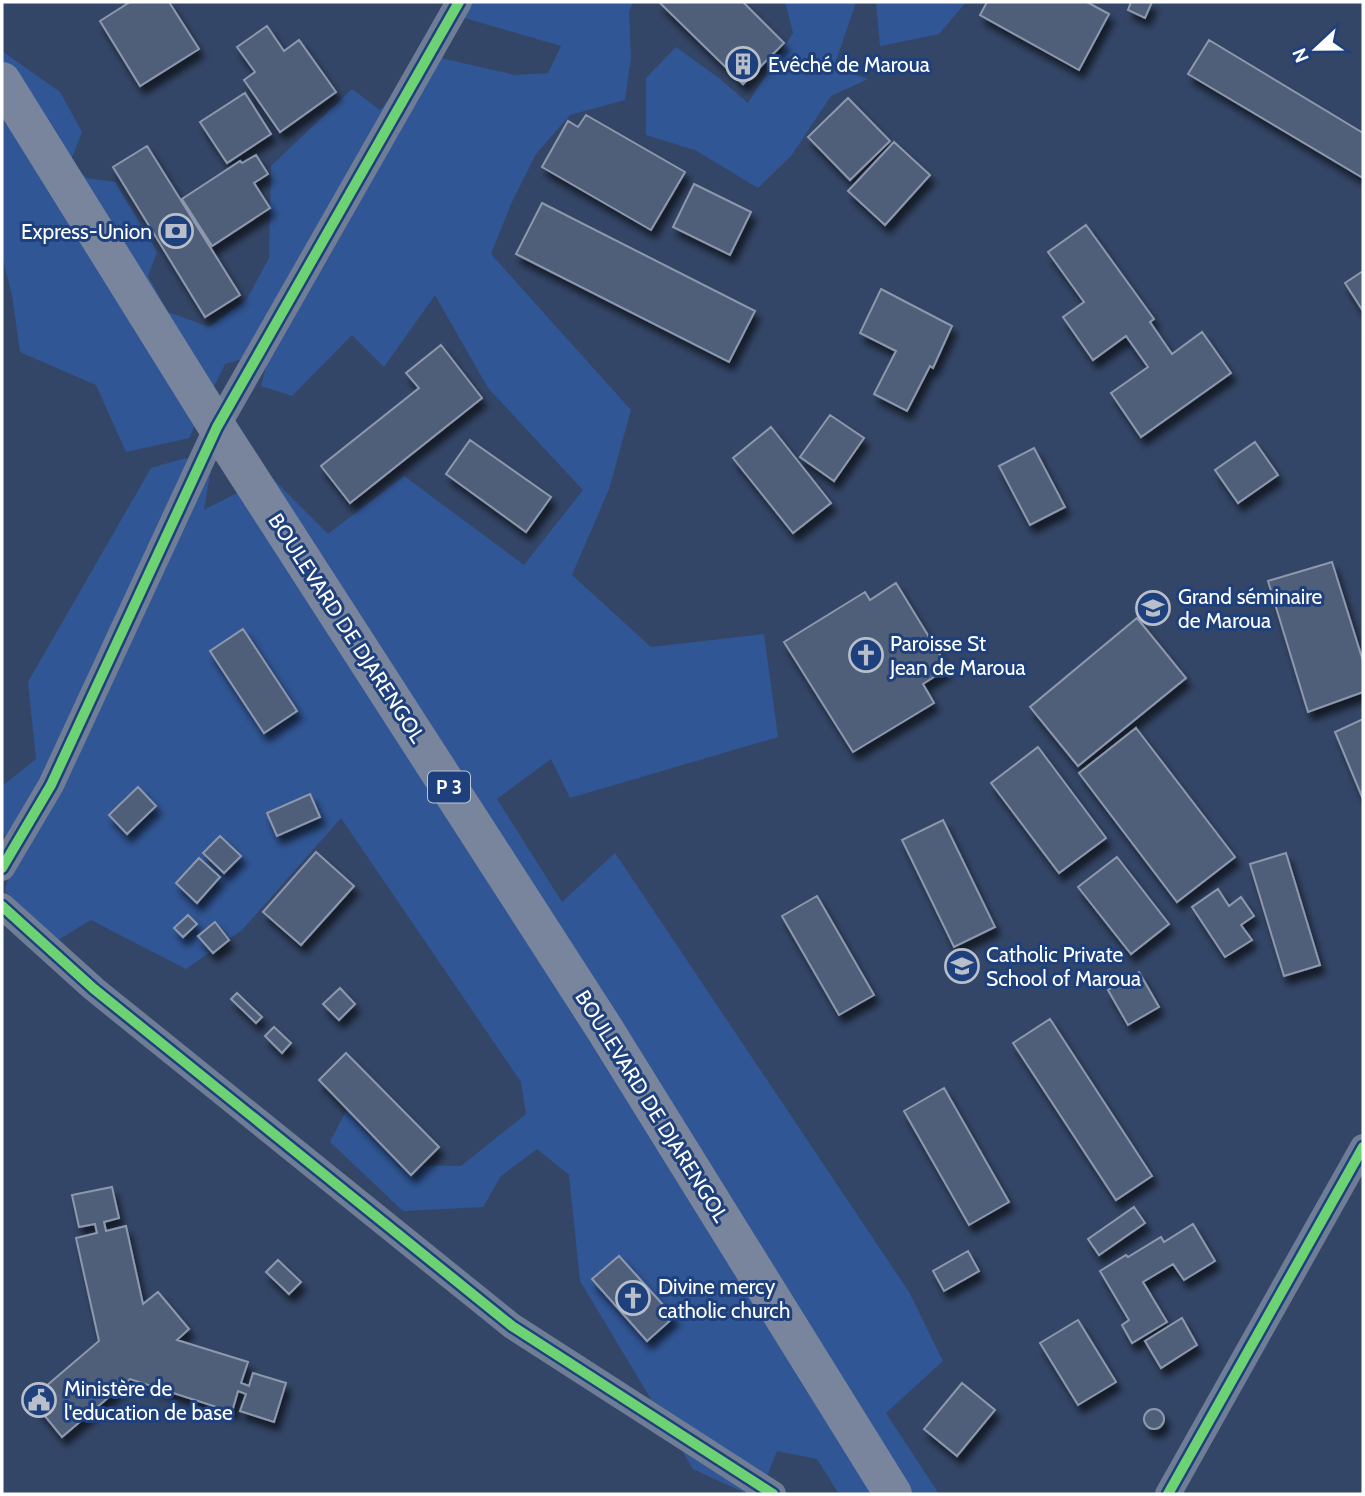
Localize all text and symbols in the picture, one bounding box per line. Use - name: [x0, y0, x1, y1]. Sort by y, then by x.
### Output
- north arrow: [1281, 14, 1351, 84]
- building icon: Evêché de Maroua: [724, 45, 762, 83]
- text: N: [1288, 45, 1314, 66]
- place label: Evêché de Maroua: [768, 52, 930, 77]
- bank icon: Express-Union: [157, 212, 195, 250]
- place label: Express-Union: [21, 219, 152, 244]
- street label: BOULEVARD DE DJARENGOL: [263, 509, 431, 748]
- place label: Grand séminaire de Maroua: [1178, 584, 1323, 633]
- school or university icon: Grand séminaire de Maroua: [1134, 589, 1172, 627]
- place label: Paroisse St Jean de Maroua: [889, 631, 1026, 680]
- church icon: Paroisse St Jean de Maroua: [847, 636, 885, 674]
- road number: P 3: [428, 772, 470, 802]
- place label: Catholic Private School of Maroua: [986, 942, 1141, 991]
- school or university icon: Catholic Private School of Maroua: [943, 947, 981, 985]
- street label: BOULEVARD DE DJARENGOL: [570, 986, 734, 1227]
- place label: Divine mercy catholic church: [658, 1274, 790, 1323]
- church icon: Divine mercy catholic church: [614, 1279, 652, 1317]
- place label: Ministère de l'education de base: [64, 1376, 233, 1425]
- public building icon: Ministère de l'education de base: [20, 1381, 58, 1419]

